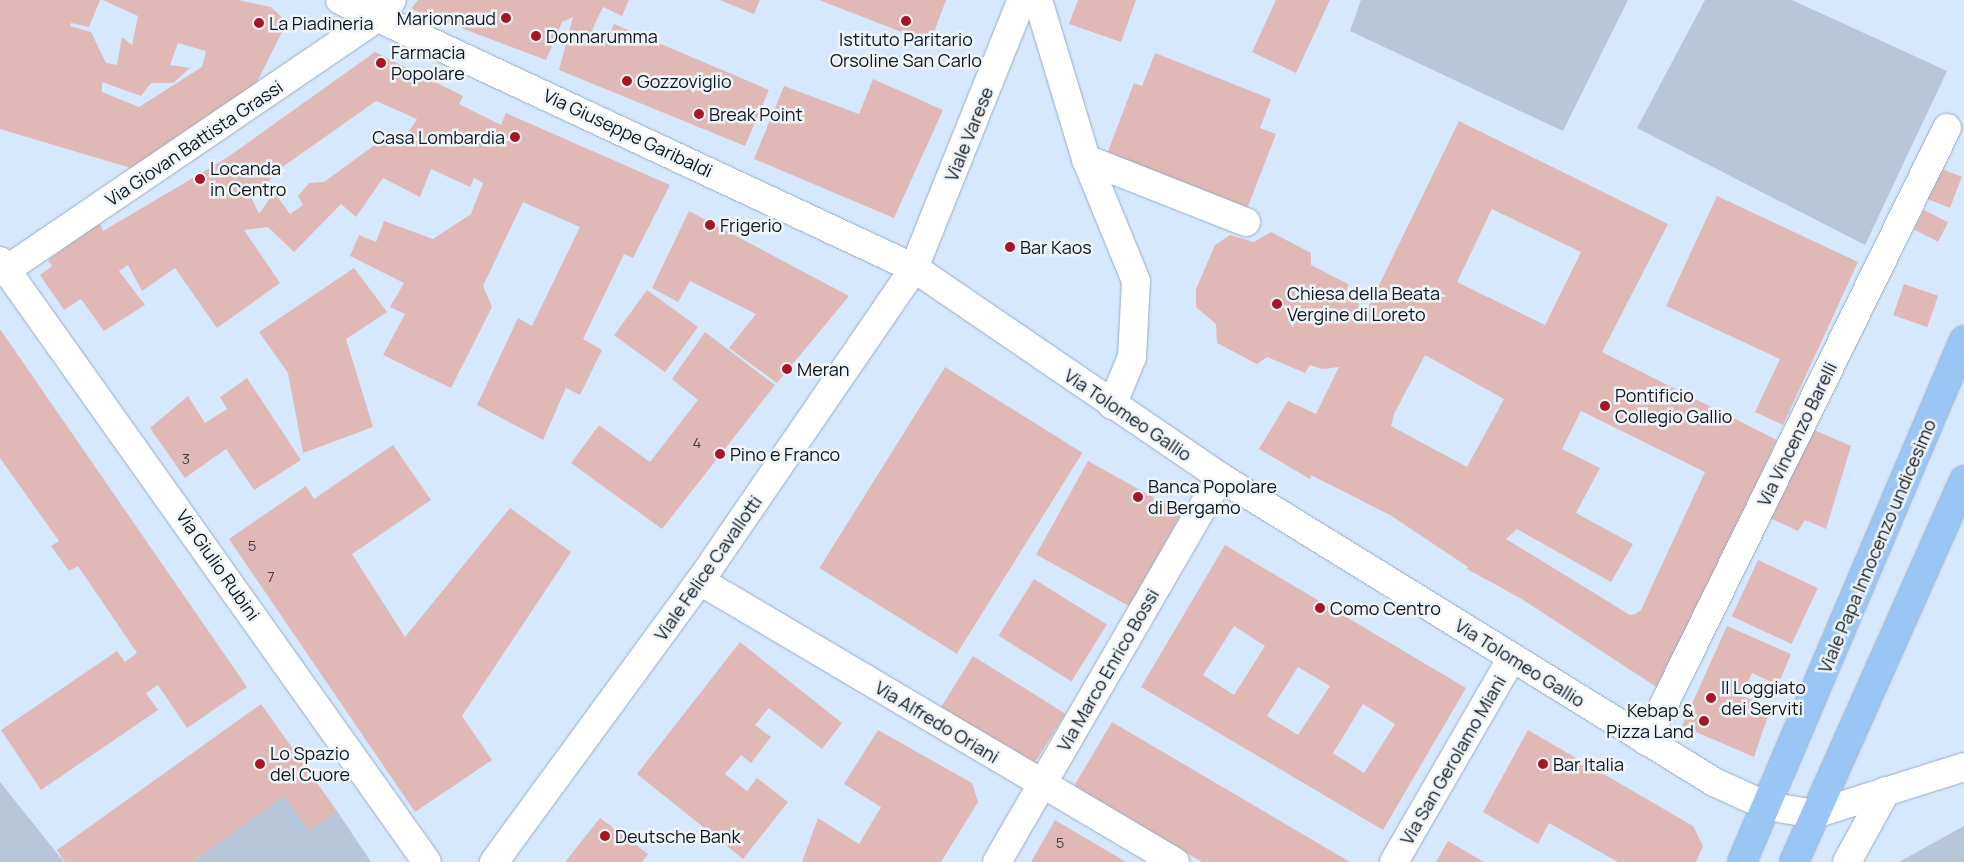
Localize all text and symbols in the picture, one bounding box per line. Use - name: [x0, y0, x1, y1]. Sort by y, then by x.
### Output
- place label: Marionnaud: [397, 7, 496, 29]
- place label: La Piadineria: [269, 12, 374, 34]
- marker: Marionnaud: [500, 12, 512, 24]
- marker: Istituto Paritario Orsoline San Carlo: [900, 15, 912, 27]
- marker: La Piadineria: [253, 17, 265, 29]
- place label: Donnarumma: [546, 25, 658, 47]
- place label: Istituto Paritario Orsoline San Carlo: [830, 29, 982, 72]
- marker: Donnarumma: [530, 30, 542, 42]
- place label: Farmacia Popolare: [391, 42, 465, 84]
- marker: Farmacia Popolare: [375, 57, 387, 69]
- place label: Gozzoviglio: [637, 70, 732, 92]
- marker: Gozzoviglio: [621, 75, 633, 87]
- street label: Via Giovan Battista Grassi: [101, 76, 287, 210]
- street label: Via Giuseppe Garibaldi: [540, 84, 716, 182]
- street label: Viale Varese: [940, 84, 998, 184]
- place label: Break Point: [709, 103, 803, 125]
- marker: Break Point: [693, 108, 705, 120]
- place label: Casa Lombardia: [372, 126, 505, 148]
- marker: Casa Lombardia: [509, 131, 521, 143]
- place label: Locanda in Centro: [210, 158, 286, 200]
- marker: Locanda in Centro: [194, 173, 206, 185]
- place label: Frigerio: [720, 214, 782, 236]
- marker: Frigerio: [704, 219, 716, 231]
- place label: Bar Kaos: [1020, 236, 1092, 258]
- marker: Bar Kaos: [1004, 241, 1016, 253]
- place label: Chiesa della Beata Vergine di Loreto: [1287, 283, 1440, 326]
- marker: Chiesa della Beata Vergine di Loreto: [1271, 298, 1283, 310]
- place label: Meran: [797, 358, 849, 380]
- street label: Via Vincenzo Barelli: [1753, 358, 1841, 510]
- marker: Meran: [781, 363, 793, 375]
- street label: Via Tolomeo Gallio: [1060, 364, 1196, 466]
- place label: Pontificio Collegio Gallio: [1615, 385, 1733, 428]
- marker: Pontificio Collegio Gallio: [1599, 400, 1611, 412]
- street label: Viale Papa Innocenzo undicesimo: [1814, 416, 1940, 676]
- house number: 4: [693, 434, 701, 452]
- place label: Pino e Franco: [730, 443, 840, 465]
- marker: Pino e Franco: [714, 448, 726, 460]
- house number: 3: [182, 450, 190, 468]
- place label: Banca Popolare di Bergamo: [1148, 476, 1277, 518]
- street label: Viale Felice Cavallotti: [650, 491, 766, 645]
- marker: Banca Popolare di Bergamo: [1132, 491, 1144, 503]
- street label: Via Giulio Rubini: [172, 505, 264, 625]
- house number: 5: [248, 537, 256, 555]
- house number: 7: [267, 568, 275, 586]
- street label: Via Marco Enrico Bossi: [1053, 585, 1163, 755]
- place label: Como Centro: [1330, 597, 1441, 619]
- marker: Como Centro: [1314, 602, 1326, 614]
- street label: Via Tolomeo Gallio: [1451, 614, 1589, 712]
- street label: Via San Gerolamo Miani: [1396, 672, 1510, 848]
- street label: Via Alfredo Oriani: [871, 677, 1003, 767]
- place label: Il Loggiato dei Serviti: [1721, 677, 1806, 720]
- marker: Il Loggiato dei Serviti: [1705, 692, 1717, 704]
- place label: Kebap & Pizza Land: [1606, 700, 1694, 742]
- marker: Kebap & Pizza Land: [1698, 715, 1710, 727]
- place label: Lo Spazio del Cuore: [270, 743, 350, 786]
- place label: Bar Italia: [1553, 753, 1624, 775]
- marker: Lo Spazio del Cuore: [254, 758, 266, 770]
- marker: Bar Italia: [1537, 758, 1549, 770]
- place label: Deutsche Bank: [615, 825, 740, 847]
- marker: Deutsche Bank: [599, 830, 611, 842]
- house number: 5: [1056, 834, 1064, 852]

